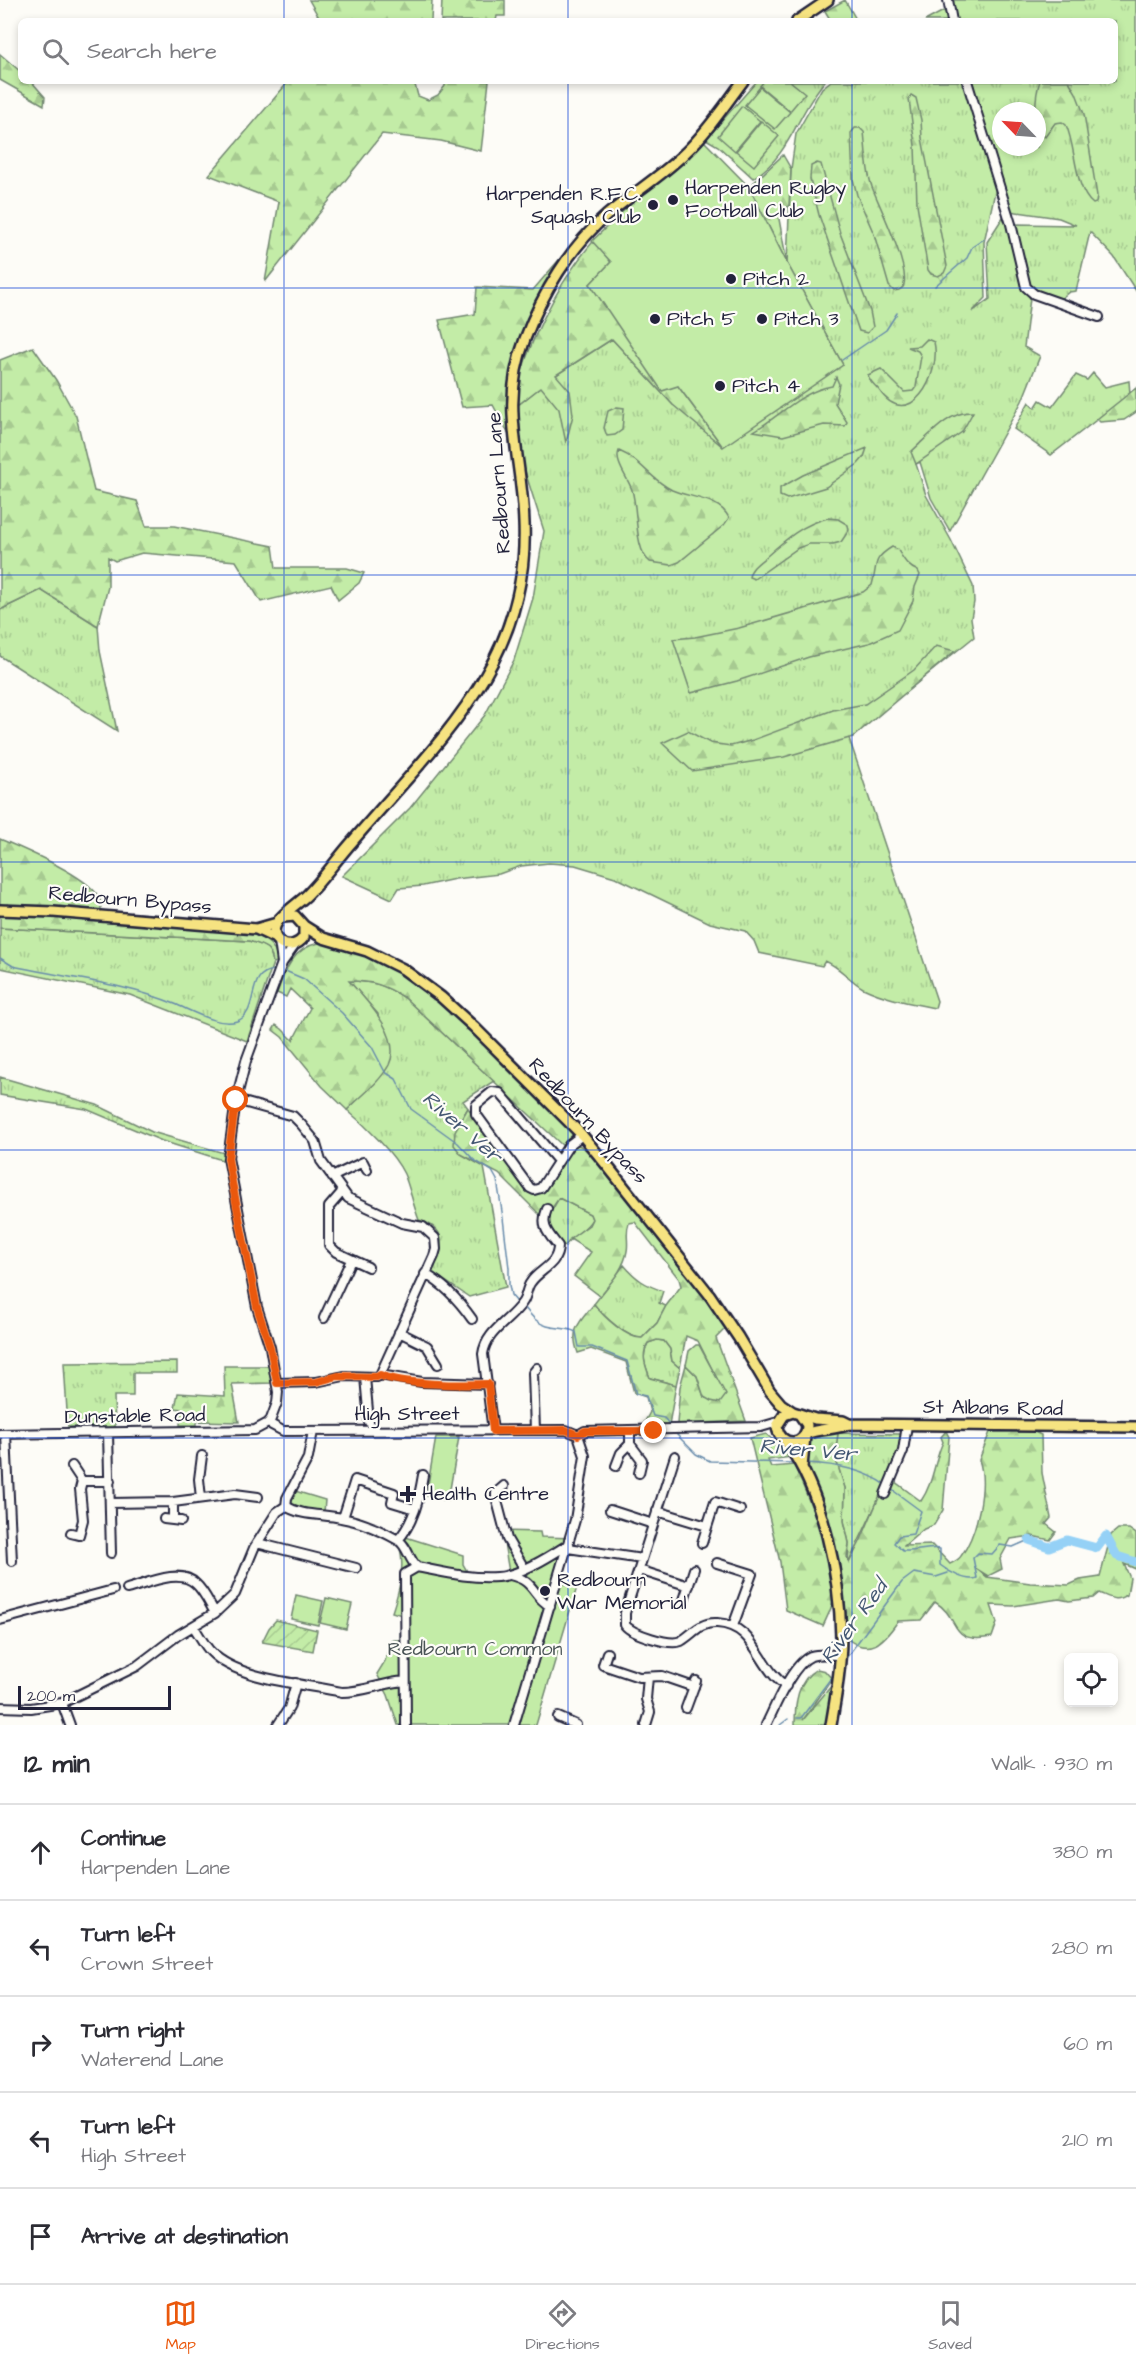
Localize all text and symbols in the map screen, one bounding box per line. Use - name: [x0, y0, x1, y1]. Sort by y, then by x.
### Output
- search box: [18, 18, 1118, 84]
- icon: search: [39, 35, 72, 68]
- text: Search here: [87, 36, 217, 67]
- north arrow: [992, 102, 1046, 156]
- place label: Harpenden Rugby Football Club: [685, 174, 846, 225]
- place label: Harpenden R.F.C. Squash Club: [486, 180, 641, 231]
- marker: Harpenden Rugby Football Club: [666, 193, 680, 207]
- marker: Harpenden R.F.C. Squash Club: [646, 198, 660, 212]
- place label: Pitch 2: [743, 265, 809, 293]
- marker: Pitch 2: [724, 272, 738, 286]
- place label: Pitch 5: [667, 305, 736, 333]
- place label: Pitch 3: [774, 305, 839, 333]
- marker: Pitch 5: [648, 312, 662, 326]
- marker: Pitch 3: [755, 312, 769, 326]
- place label: Pitch 4: [732, 372, 800, 400]
- marker: Pitch 4: [713, 379, 727, 393]
- street label: Redbourn Lane: [480, 411, 518, 555]
- street label: Redbourn Bypass: [47, 879, 213, 922]
- street label: Redbourn Bypass: [521, 1052, 654, 1191]
- water label: River Ver: [416, 1084, 510, 1171]
- route start: [222, 1086, 248, 1112]
- street label: St Albans Road: [923, 1393, 1063, 1423]
- street label: High Street: [354, 1400, 460, 1429]
- street label: Dunstable Road: [64, 1401, 206, 1431]
- route end: [640, 1417, 666, 1443]
- water label: River Ver: [759, 1431, 860, 1469]
- place label: Health Centre: [422, 1480, 549, 1508]
- marker: Health Centre: [399, 1485, 417, 1503]
- place label: Redbourn War Memorial: [557, 1566, 687, 1617]
- water label: River Red: [814, 1571, 897, 1670]
- marker: Redbourn War Memorial: [538, 1584, 552, 1598]
- park label: Redbourn Common: [388, 1635, 562, 1663]
- map controls: [1064, 1653, 1118, 1707]
- button: locate: [1064, 1653, 1118, 1707]
- scale bar: [18, 1683, 171, 1710]
- text: 200 m: [27, 1685, 75, 1707]
- text: 12 min: [24, 1746, 90, 1782]
- text: Walk · 930 m: [991, 1750, 1112, 1778]
- text: Continue: [81, 1823, 166, 1854]
- icon: ahead: [24, 1836, 57, 1869]
- text: 380 m: [1053, 1838, 1112, 1866]
- text: Harpenden Lane: [81, 1854, 230, 1882]
- text: Turn left: [81, 1919, 175, 1950]
- icon: left: [24, 1932, 57, 1965]
- text: 280 m: [1051, 1934, 1112, 1962]
- text: Crown Street: [81, 1950, 213, 1978]
- text: Turn right: [81, 2015, 184, 2046]
- icon: right: [24, 2028, 57, 2061]
- text: 60 m: [1063, 2030, 1112, 2058]
- text: Waterend Lane: [81, 2046, 224, 2074]
- text: Turn left: [81, 2111, 175, 2142]
- icon: left: [24, 2124, 57, 2157]
- text: 210 m: [1062, 2126, 1112, 2154]
- text: High Street: [81, 2142, 186, 2170]
- icon: arrive: [24, 2220, 57, 2253]
- text: Arrive at destination: [81, 2221, 288, 2252]
- tab: Map: [164, 2297, 197, 2355]
- tab: Directions: [526, 2297, 600, 2355]
- tab: Saved: [928, 2297, 972, 2355]

